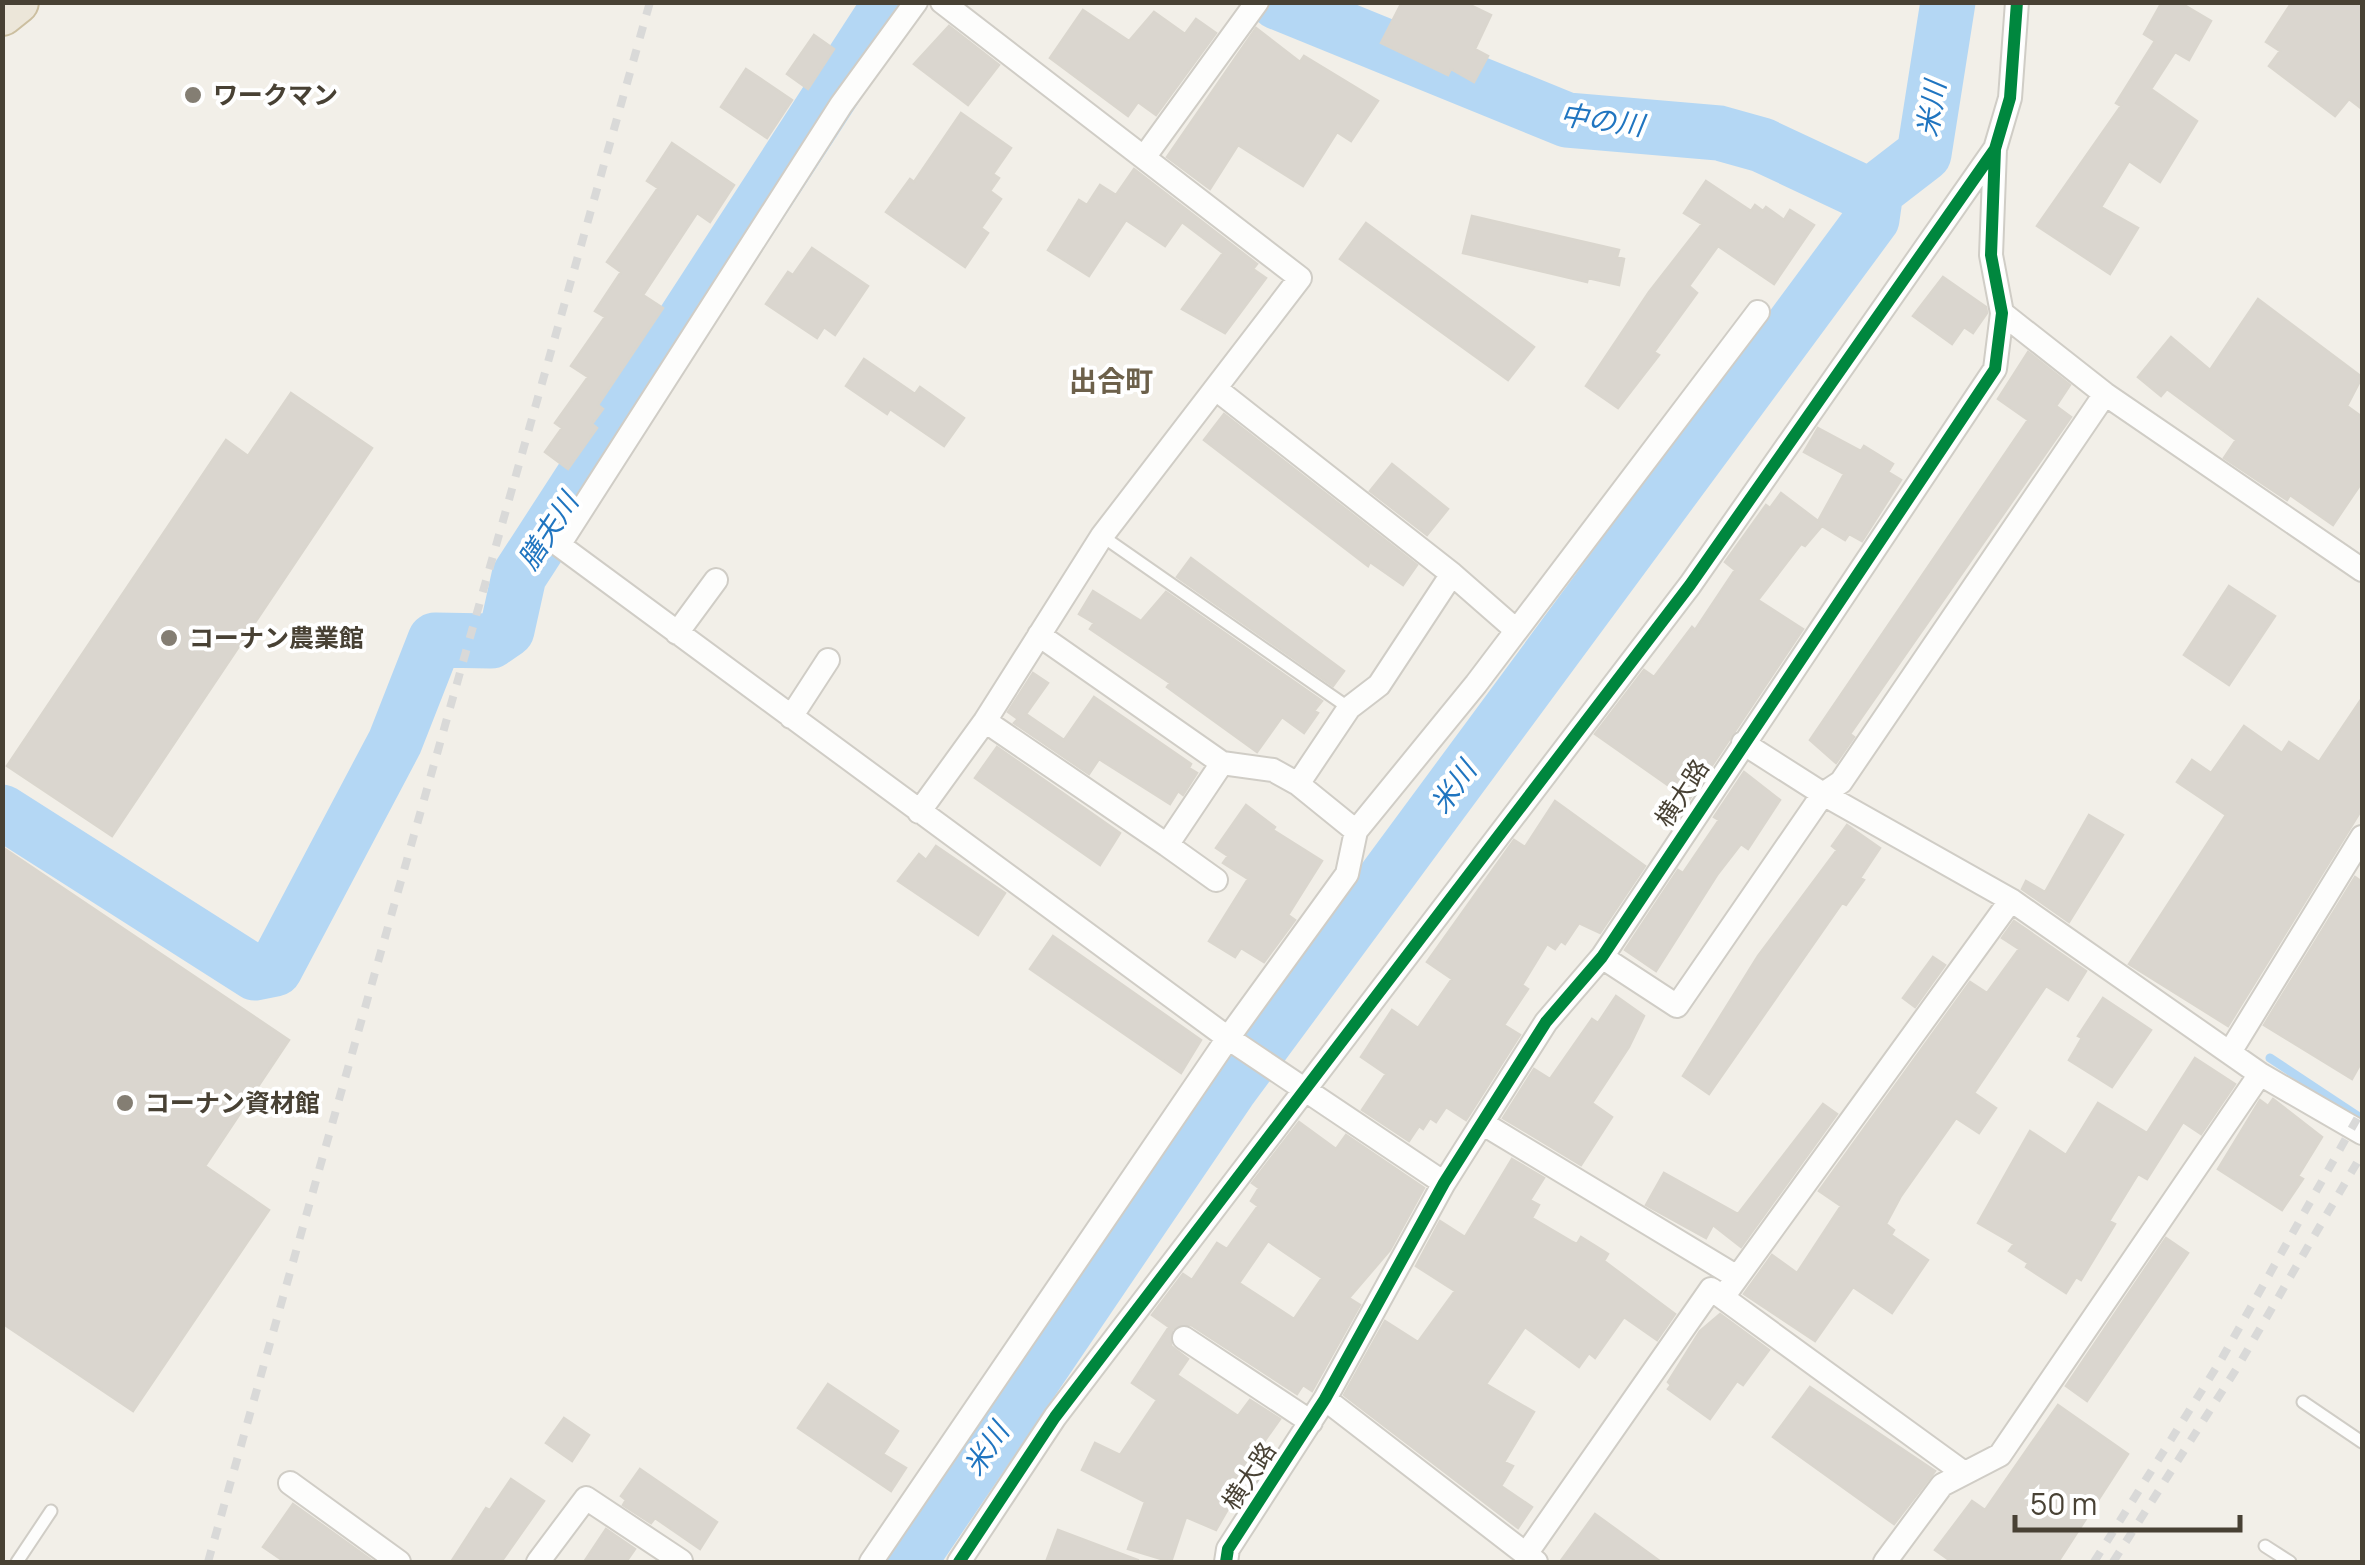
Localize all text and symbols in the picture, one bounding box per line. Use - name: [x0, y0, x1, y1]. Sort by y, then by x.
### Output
- water label: 米川: [1907, 75, 1954, 139]
- place label: ワークマン: [213, 77, 338, 112]
- marker: ワークマン: [182, 84, 204, 106]
- water label: 中の川: [1558, 94, 1649, 144]
- district label: 出合町: [1069, 361, 1153, 399]
- water label: 膳夫川: [508, 482, 588, 576]
- place label: コーナン農業館: [189, 620, 364, 655]
- marker: コーナン農業館: [158, 627, 180, 649]
- water label: 米川: [1420, 750, 1486, 820]
- street label: 横大路: [1646, 752, 1717, 834]
- place label: コーナン資材館: [145, 1085, 320, 1120]
- marker: コーナン資材館: [114, 1092, 136, 1114]
- water label: 米川: [954, 1412, 1018, 1482]
- street label: 横大路: [1213, 1435, 1284, 1517]
- scale bar: [2015, 1470, 2240, 1532]
- text: 50 m: [2030, 1483, 2097, 1524]

